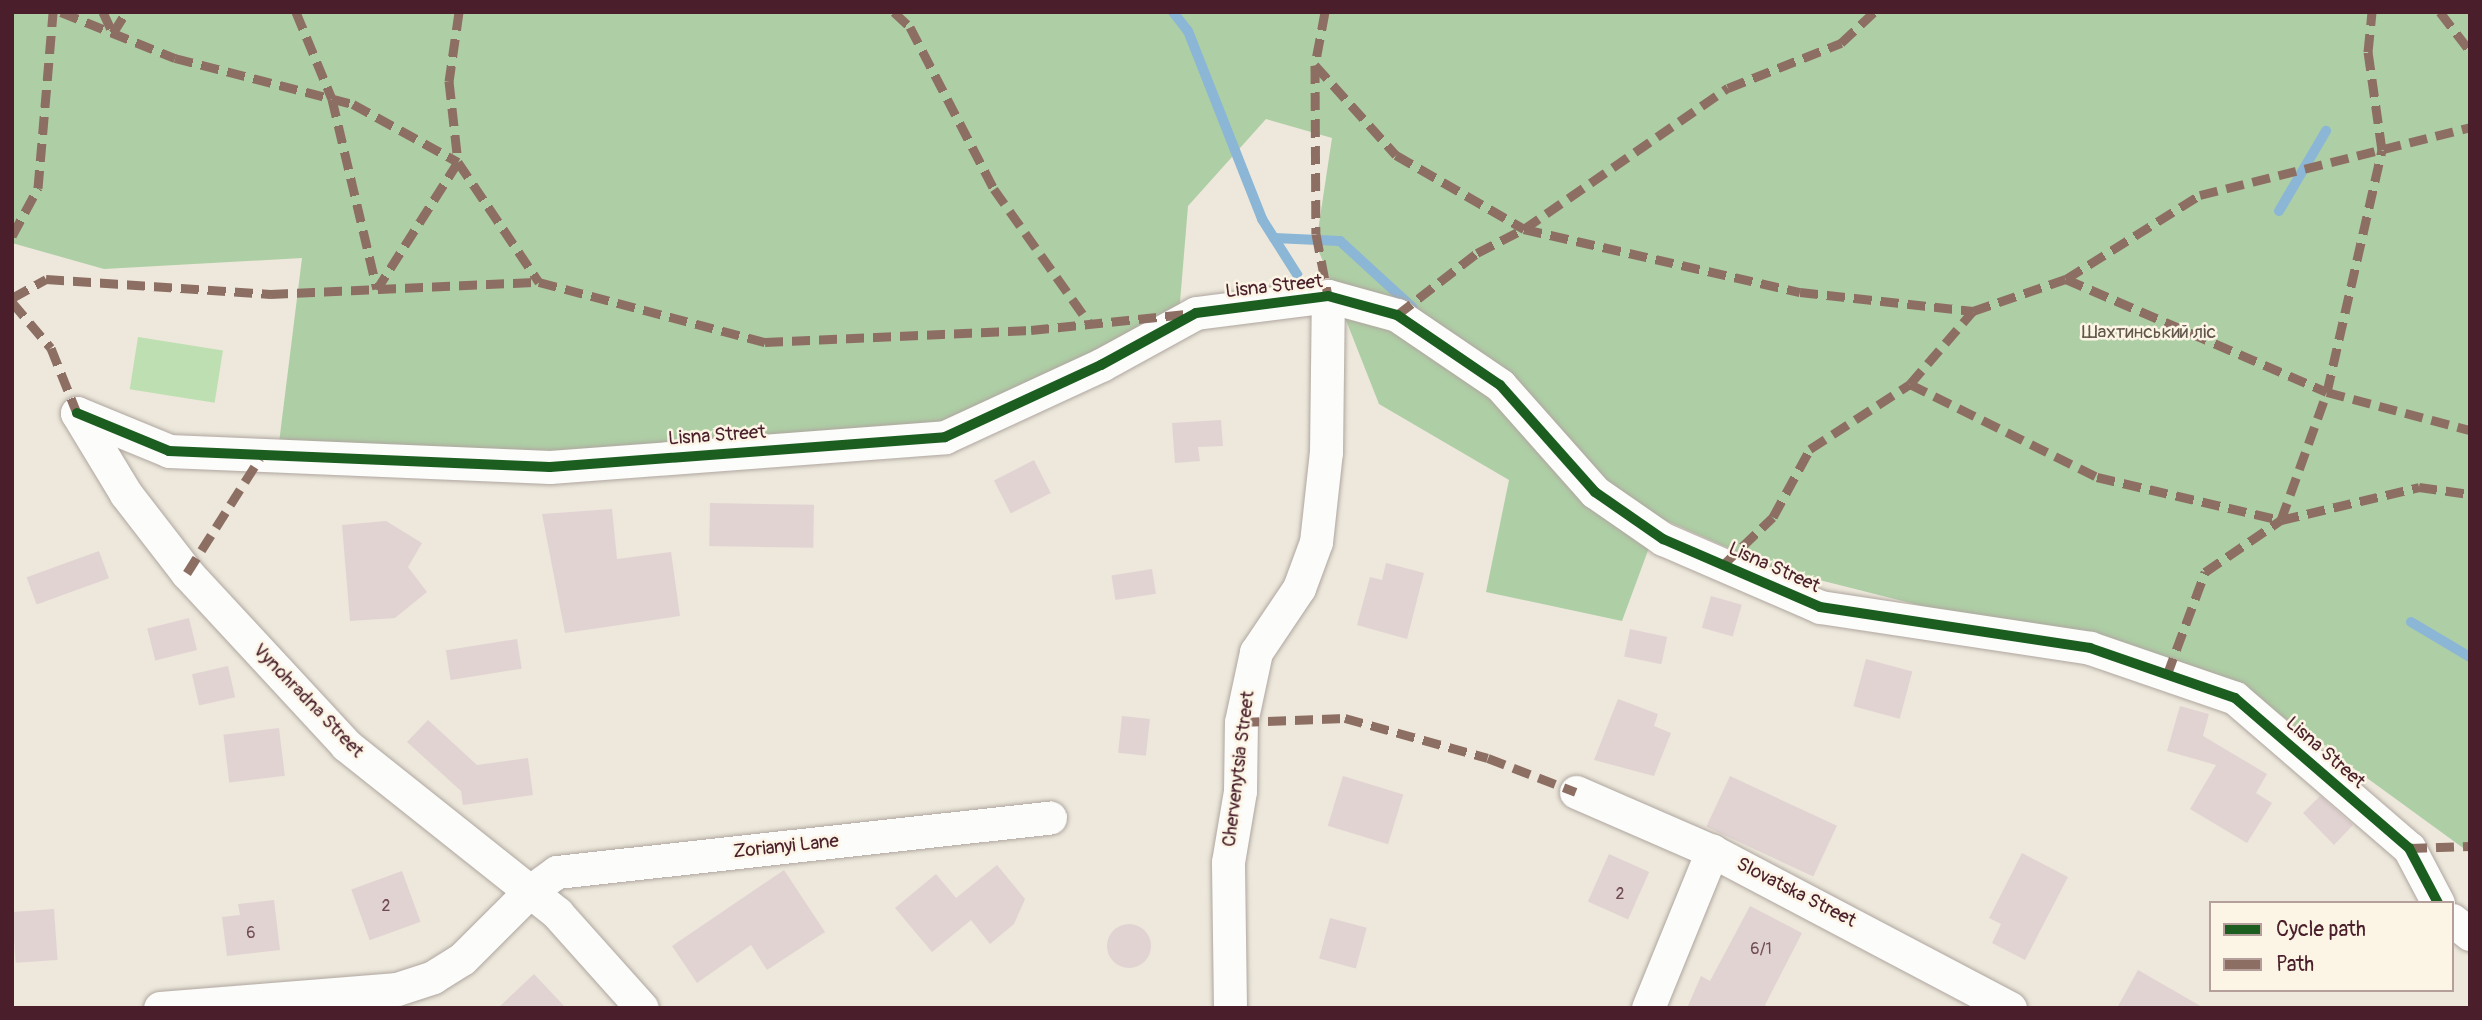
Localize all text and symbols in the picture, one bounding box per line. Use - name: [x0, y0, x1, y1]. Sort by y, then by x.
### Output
- street label: Lisna Street: [1224, 271, 1324, 303]
- park label: Шахтинський ліс: [2082, 322, 2216, 344]
- street label: Lisna Street: [667, 421, 767, 451]
- street label: Lisna Street: [1725, 538, 1823, 598]
- street label: Vynohradna Street: [248, 639, 368, 763]
- street label: Chervenytsia Street: [1218, 690, 1260, 848]
- street label: Lisna Street: [2281, 712, 2369, 794]
- street label: Zorianyi Lane: [732, 830, 840, 864]
- street label: Slovatska Street: [1732, 853, 1860, 933]
- house number: 2: [1616, 884, 1624, 904]
- house number: 2: [382, 896, 390, 916]
- legend: [2209, 901, 2454, 992]
- text: Cycle path: [2276, 916, 2366, 943]
- house number: 6: [246, 923, 256, 943]
- house number: 6/1: [1750, 939, 1772, 959]
- text: Path: [2276, 951, 2314, 978]

